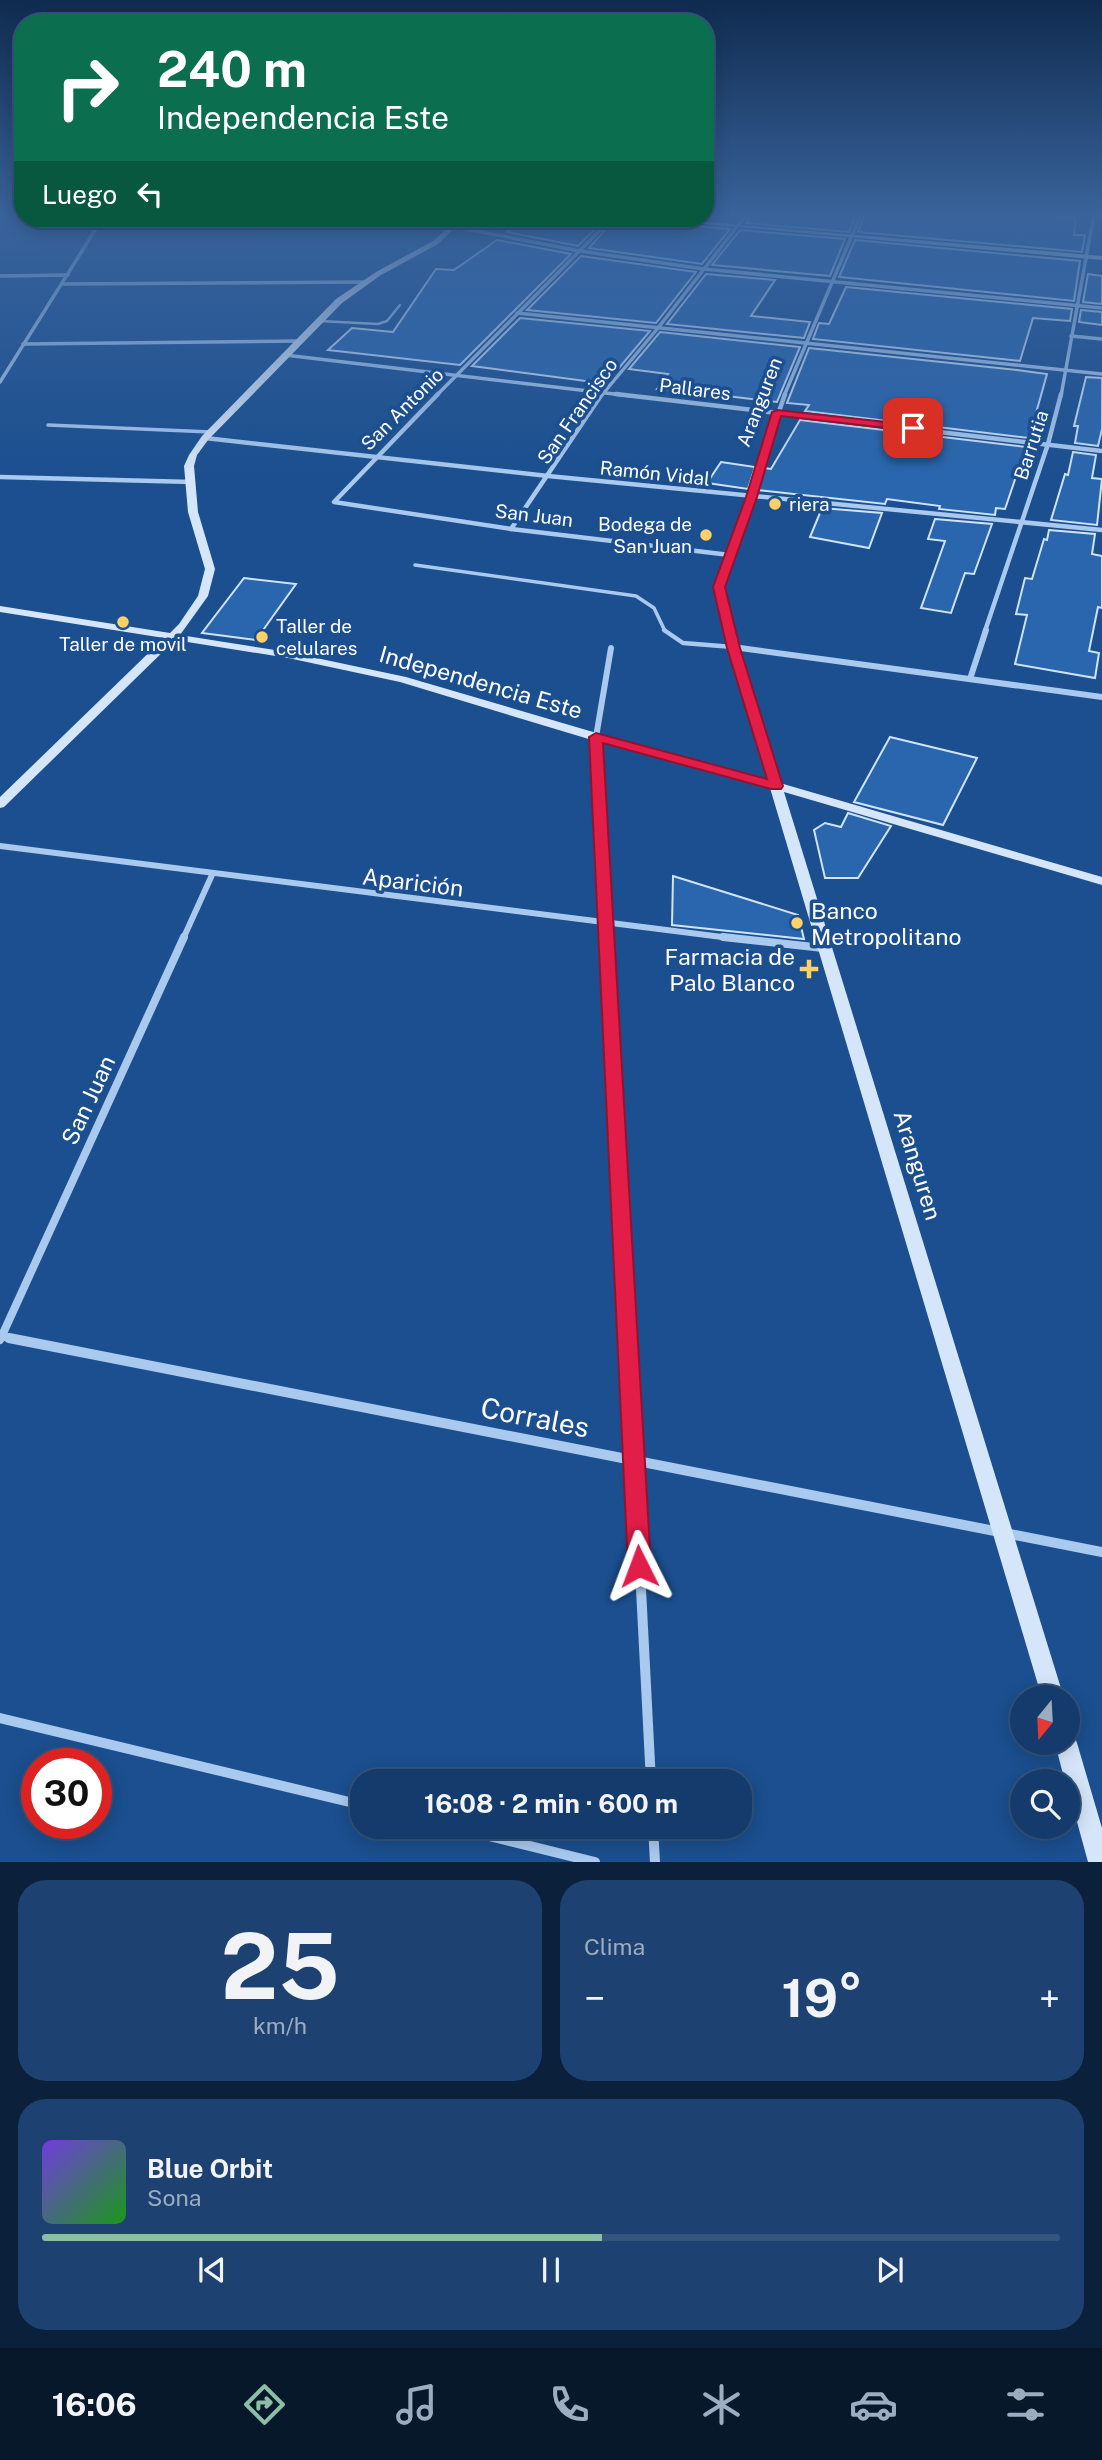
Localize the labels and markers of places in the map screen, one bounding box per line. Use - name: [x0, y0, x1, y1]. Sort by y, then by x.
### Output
- pin: [883, 398, 943, 458]
- place label: riera: [789, 493, 830, 515]
- marker: riera: [767, 496, 783, 512]
- place label: Bodega de San Juan: [598, 513, 692, 557]
- marker: Bodega de San Juan: [698, 527, 714, 543]
- marker: Taller de movil: [115, 614, 131, 630]
- place label: Taller de celulares: [276, 615, 357, 659]
- marker: Taller de celulares: [254, 629, 270, 645]
- place label: Taller de movil: [59, 633, 187, 655]
- place label: Banco Metropolitano: [811, 897, 962, 950]
- marker: Banco Metropolitano: [789, 915, 805, 931]
- place label: Farmacia de Palo Blanco: [664, 943, 795, 996]
- marker: Farmacia de Palo Blanco: [801, 961, 817, 977]

